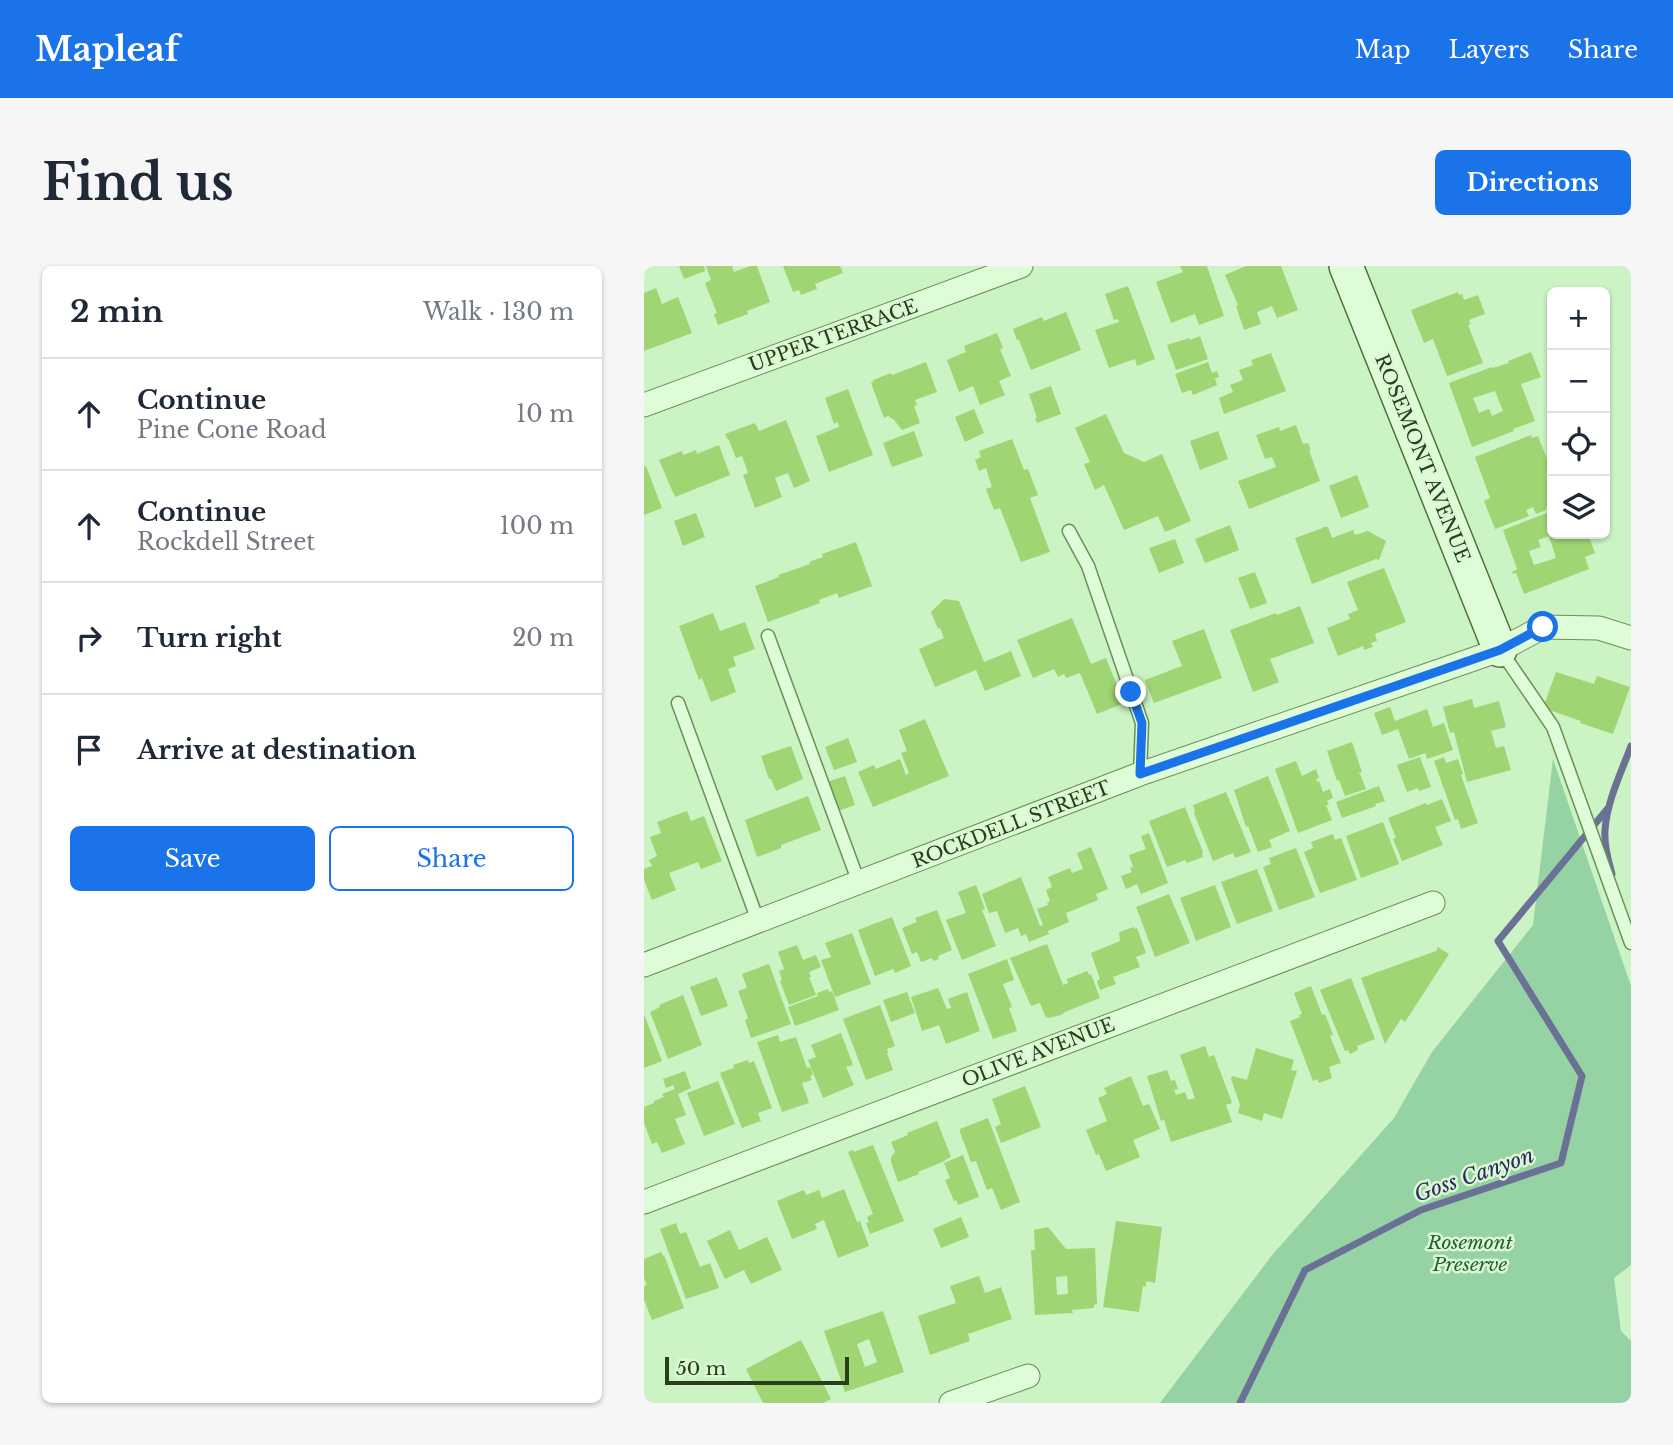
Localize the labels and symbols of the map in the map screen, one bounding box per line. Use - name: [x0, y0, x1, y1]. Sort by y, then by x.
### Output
- street label: UPPER TERRACE: [746, 294, 921, 377]
- street label: ROSEMONT AVENUE: [1370, 351, 1475, 566]
- route start: [1527, 611, 1558, 642]
- route end: [1115, 676, 1146, 707]
- street label: ROCKDELL STREET: [909, 776, 1114, 873]
- street label: OLIVE AVENUE: [958, 1013, 1118, 1092]
- water label: Goss Canyon: [1411, 1142, 1537, 1208]
- park label: Rosemont Preserve: [1426, 1231, 1513, 1276]
- scale bar: [665, 1354, 849, 1386]

